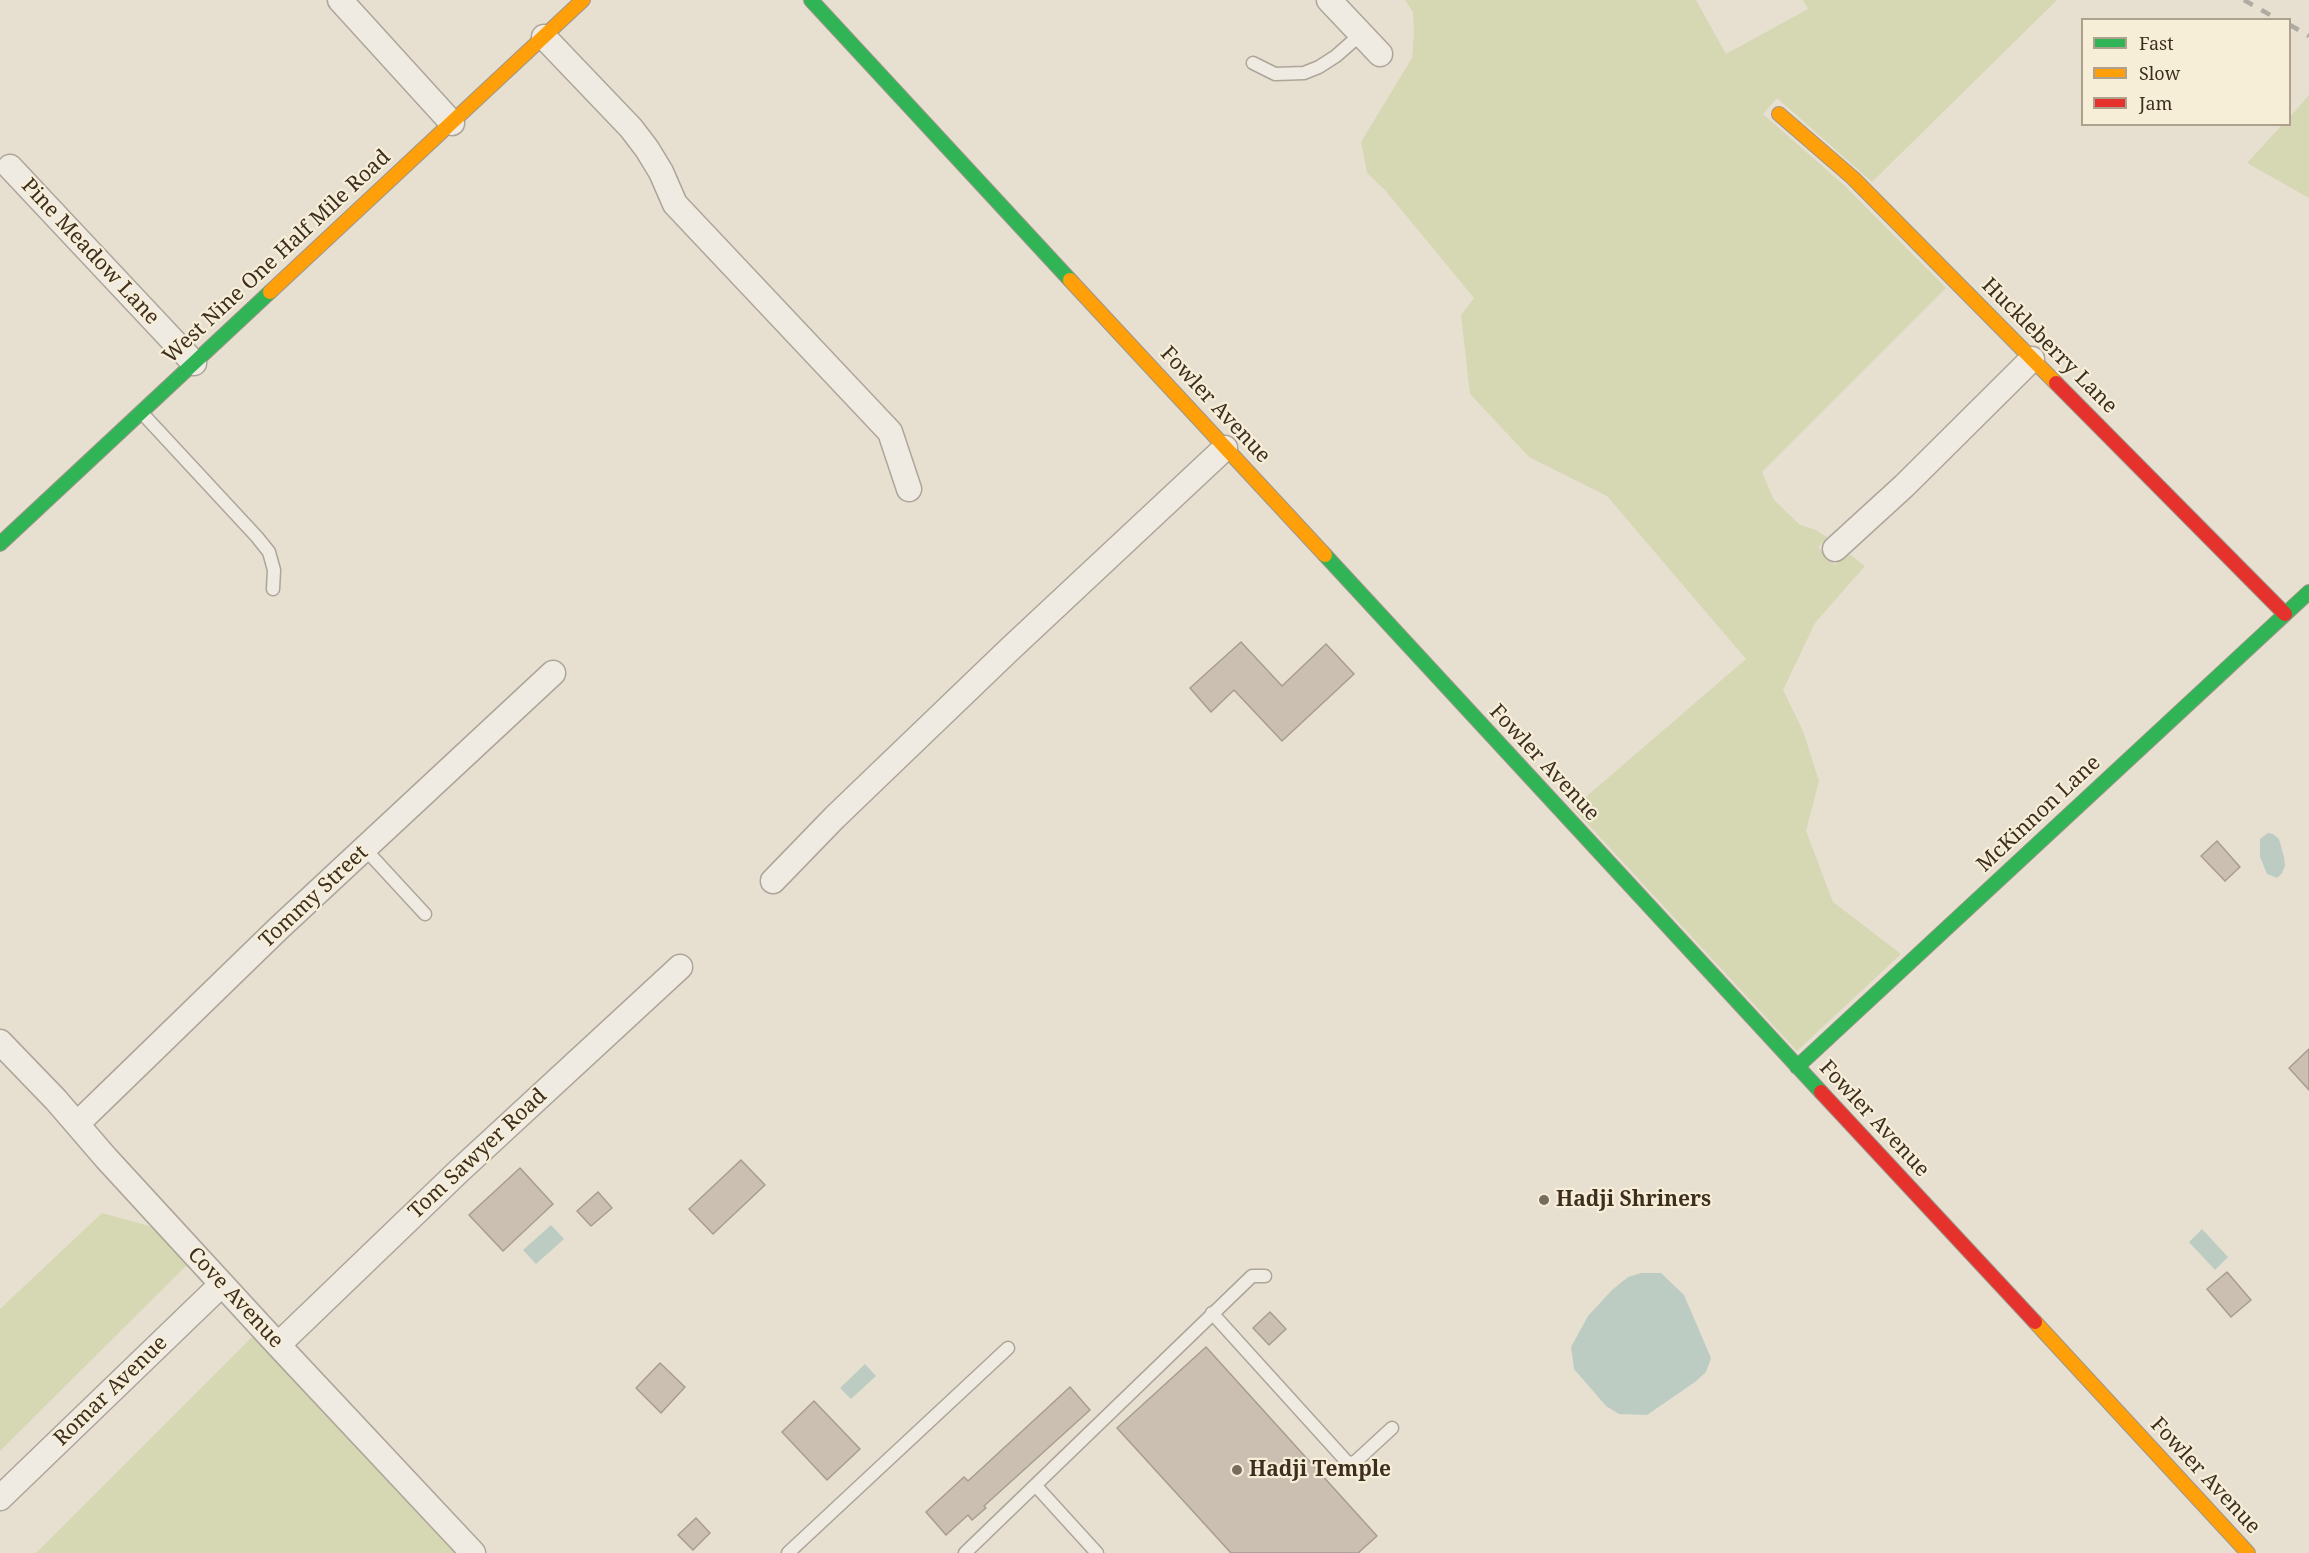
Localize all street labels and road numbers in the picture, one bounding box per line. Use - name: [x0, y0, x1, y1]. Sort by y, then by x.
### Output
- street label: West Nine One Half Mile Road: [158, 145, 396, 369]
- street label: Pine Meadow Lane: [16, 174, 164, 330]
- street label: Huckleberry Lane: [1976, 273, 2122, 419]
- street label: Fowler Avenue: [1155, 342, 1275, 468]
- street label: Fowler Avenue: [1484, 700, 1604, 826]
- street label: McKinnon Lane: [1972, 750, 2106, 878]
- street label: Tommy Street: [255, 840, 373, 954]
- street label: Fowler Avenue: [1814, 1056, 1934, 1182]
- street label: Tom Sawyer Road: [404, 1084, 552, 1224]
- street label: Cove Avenue: [182, 1242, 288, 1354]
- street label: Romar Avenue: [49, 1331, 173, 1451]
- street label: Fowler Avenue: [2145, 1413, 2265, 1539]

